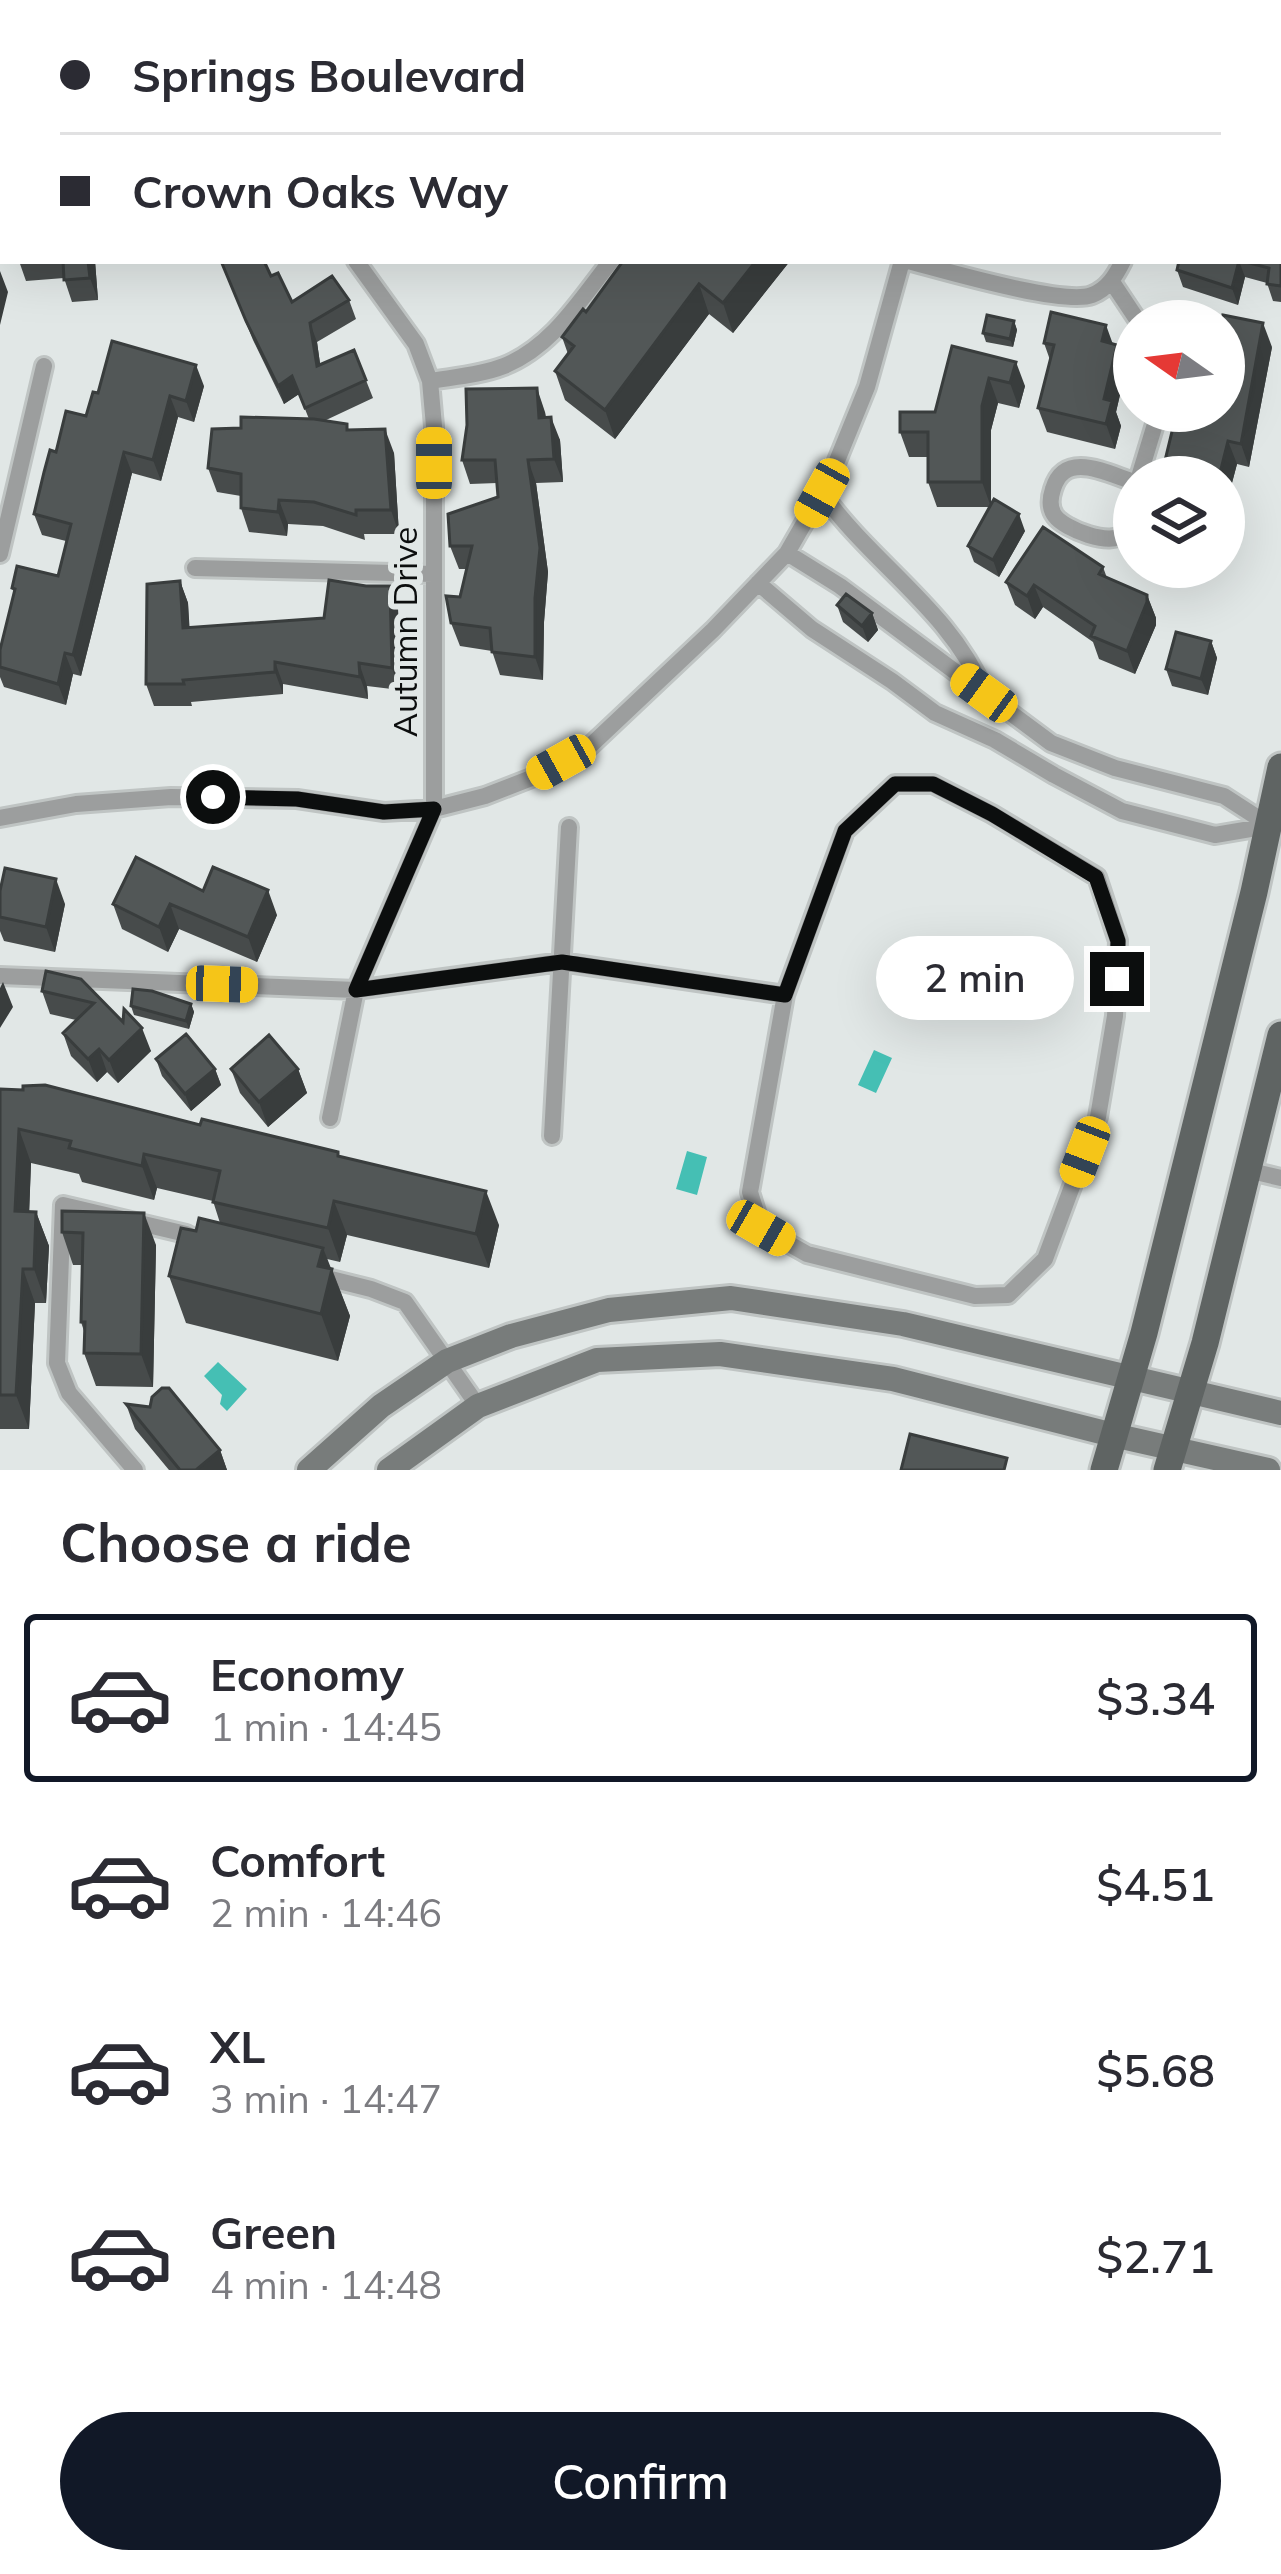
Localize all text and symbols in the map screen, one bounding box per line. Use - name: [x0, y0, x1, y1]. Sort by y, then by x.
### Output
- text: Springs Boulevard: [132, 47, 526, 103]
- text: Crown Oaks Way: [132, 163, 508, 219]
- north arrow: [1113, 300, 1245, 432]
- map controls: [1113, 300, 1245, 588]
- car: [416, 427, 452, 499]
- car: [789, 453, 855, 533]
- button: layers: [1113, 456, 1245, 588]
- street label: Autumn Drive: [384, 527, 425, 737]
- car: [944, 657, 1024, 729]
- car: [521, 729, 601, 795]
- route start: [186, 770, 240, 824]
- callout: 2 min: [877, 937, 1075, 1021]
- route end: [1090, 952, 1144, 1006]
- text: 2 min: [924, 953, 1026, 1002]
- car: [185, 965, 259, 1003]
- car: [1055, 1112, 1115, 1192]
- car: [721, 1194, 801, 1262]
- text: Choose a ride: [60, 1508, 412, 1576]
- icon: car: [66, 1644, 174, 1752]
- text: Economy: [210, 1646, 404, 1702]
- text: $3.34: [1096, 1670, 1215, 1726]
- text: 1 min · 14:45: [210, 1702, 442, 1751]
- icon: car: [66, 1830, 174, 1938]
- text: Comfort: [210, 1832, 385, 1888]
- text: $4.51: [1096, 1856, 1215, 1912]
- text: 2 min · 14:46: [210, 1888, 442, 1937]
- icon: car: [66, 2016, 174, 2124]
- text: XL: [210, 2018, 265, 2074]
- text: $5.68: [1096, 2042, 1215, 2098]
- text: 3 min · 14:47: [210, 2074, 442, 2123]
- icon: car: [66, 2202, 174, 2310]
- text: Green: [210, 2204, 337, 2260]
- text: $2.71: [1096, 2228, 1215, 2284]
- text: 4 min · 14:48: [210, 2260, 442, 2309]
- button: Confirm: [60, 2412, 1221, 2550]

